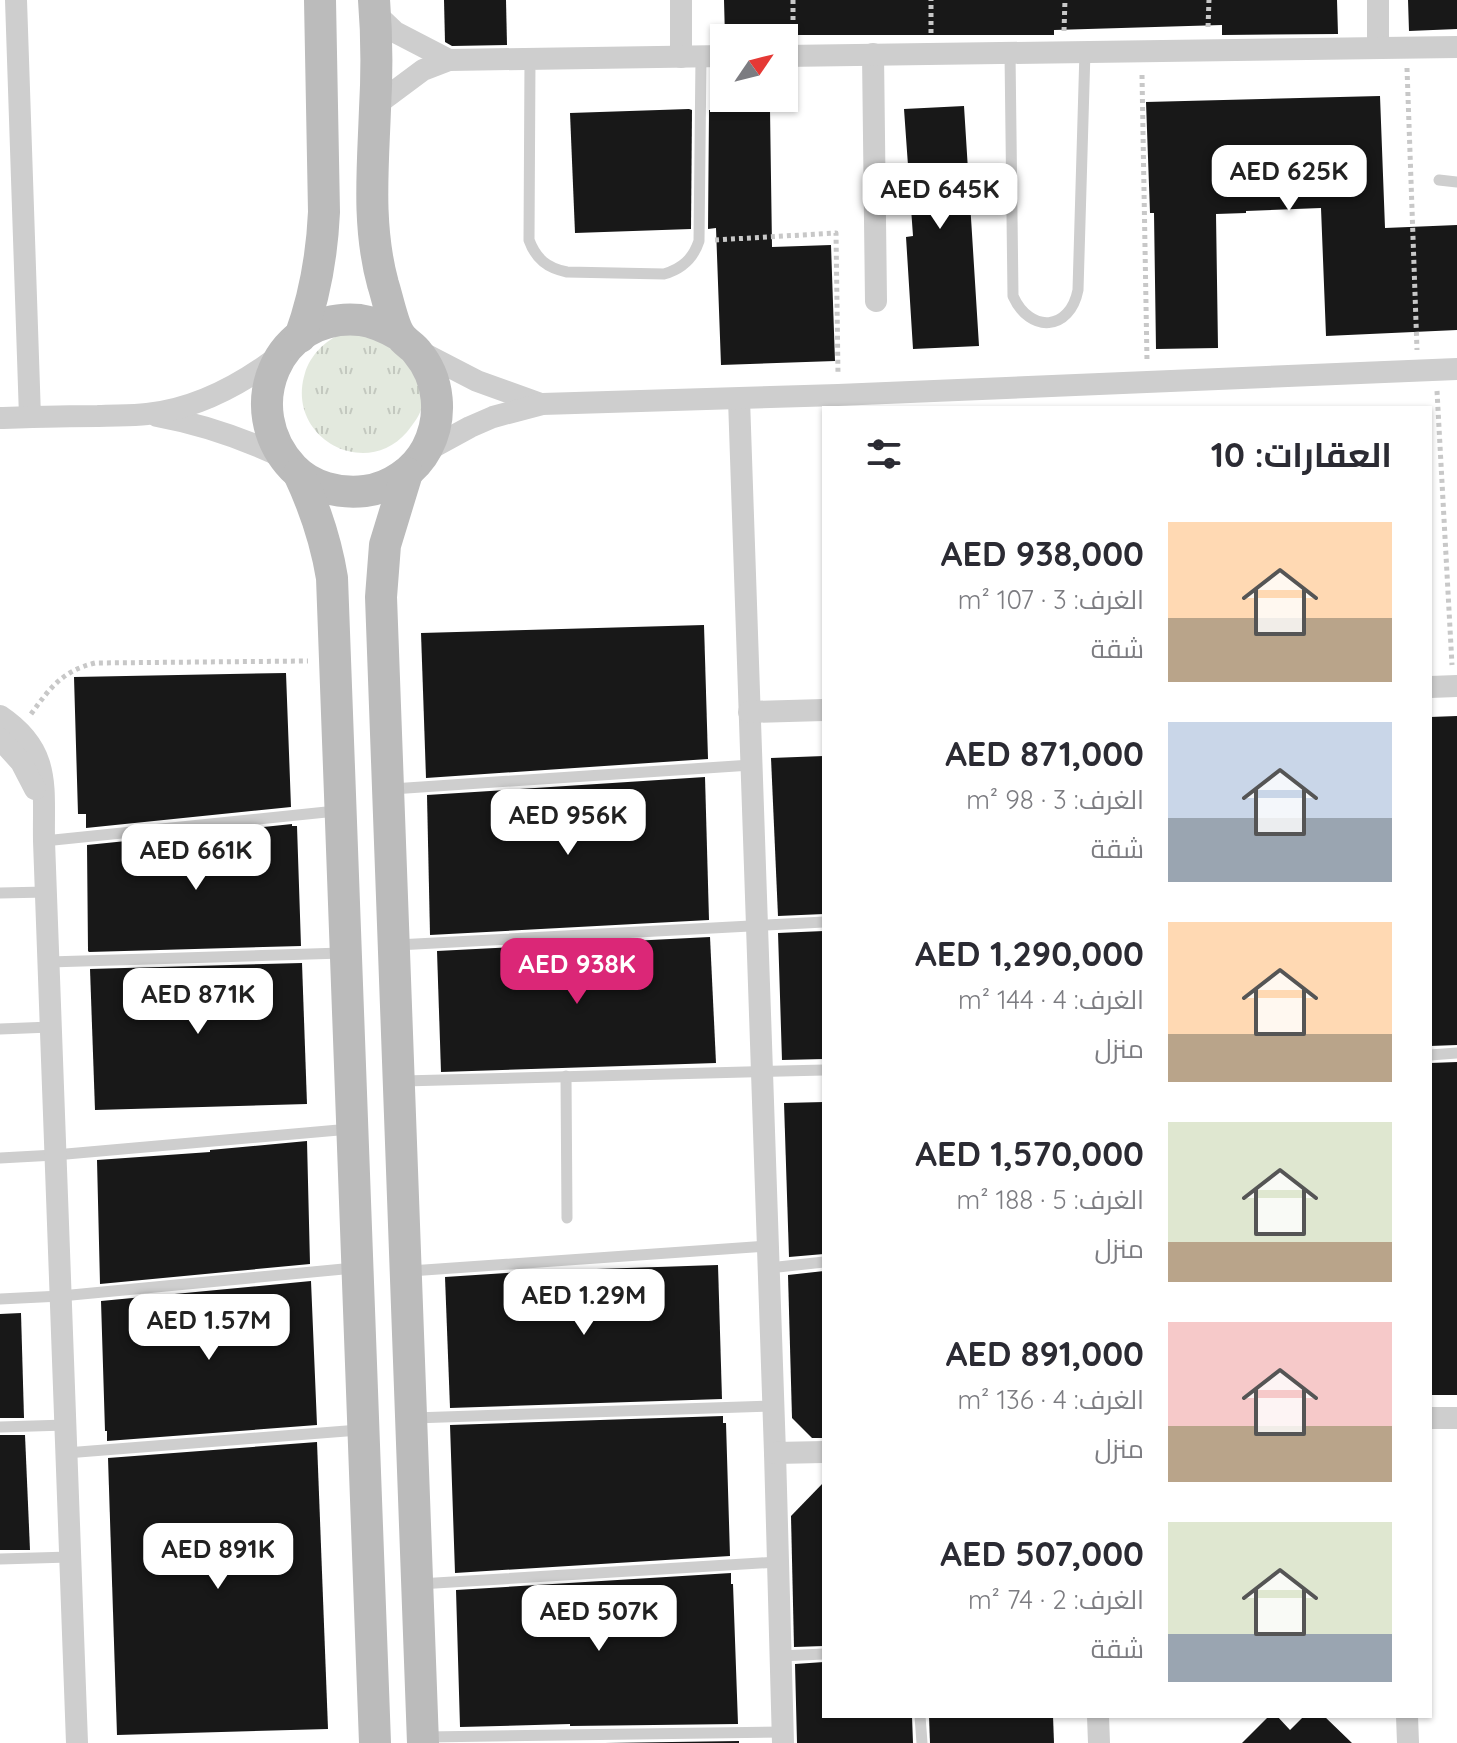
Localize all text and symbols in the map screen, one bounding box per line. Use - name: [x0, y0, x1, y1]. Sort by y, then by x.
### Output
- north arrow: [710, 24, 798, 112]
- map controls: [710, 24, 798, 112]
- pin: AED 625K: [1206, 145, 1372, 213]
- text: AED 625K: [1230, 154, 1348, 187]
- pin: AED 645K: [857, 163, 1023, 231]
- text: AED 645K: [880, 172, 1000, 205]
- icon: filters: [862, 432, 906, 476]
- text: العقارات: 10: [1211, 433, 1392, 476]
- text: AED 938,000: [941, 532, 1144, 575]
- icon: home: [1232, 554, 1328, 650]
- text: الغرف: 3 · 107 m²: [958, 583, 1144, 616]
- text: شقة: [1091, 632, 1144, 665]
- text: AED 871,000: [945, 732, 1144, 775]
- icon: home: [1232, 754, 1328, 850]
- text: الغرف: 3 · 98 m²: [966, 783, 1144, 816]
- pin: AED 956K: [485, 789, 651, 857]
- text: AED 956K: [509, 798, 627, 831]
- pin: AED 661K: [113, 824, 279, 892]
- text: شقة: [1091, 832, 1144, 865]
- text: AED 661K: [140, 833, 252, 866]
- text: AED 1,290,000: [915, 932, 1144, 975]
- pin: AED 938K: [494, 938, 660, 1006]
- text: AED 938K: [518, 947, 636, 980]
- icon: home: [1232, 954, 1328, 1050]
- pin: AED 871K: [115, 968, 281, 1036]
- text: AED 871K: [141, 977, 255, 1010]
- text: الغرف: 4 · 144 m²: [958, 983, 1144, 1016]
- text: منزل: [1095, 1032, 1144, 1065]
- text: AED 1,570,000: [915, 1132, 1144, 1175]
- icon: home: [1232, 1154, 1328, 1250]
- text: الغرف: 5 · 188 m²: [956, 1183, 1144, 1216]
- text: منزل: [1095, 1232, 1144, 1265]
- pin: AED 1.29M: [492, 1269, 676, 1337]
- text: AED 1.29M: [522, 1278, 646, 1311]
- pin: AED 1.57M: [117, 1294, 301, 1362]
- text: AED 1.57M: [147, 1303, 271, 1336]
- text: AED 891,000: [946, 1332, 1144, 1375]
- icon: home: [1232, 1354, 1328, 1450]
- text: الغرف: 4 · 136 m²: [957, 1383, 1144, 1416]
- text: منزل: [1095, 1432, 1144, 1465]
- pin: AED 891K: [135, 1523, 301, 1591]
- text: AED 891K: [161, 1532, 275, 1565]
- text: AED 507,000: [940, 1532, 1144, 1575]
- icon: home: [1232, 1554, 1328, 1650]
- text: الغرف: 2 · 74 m²: [968, 1583, 1144, 1616]
- pin: AED 507K: [516, 1585, 682, 1653]
- text: AED 507K: [540, 1594, 658, 1627]
- text: شقة: [1091, 1632, 1144, 1665]

